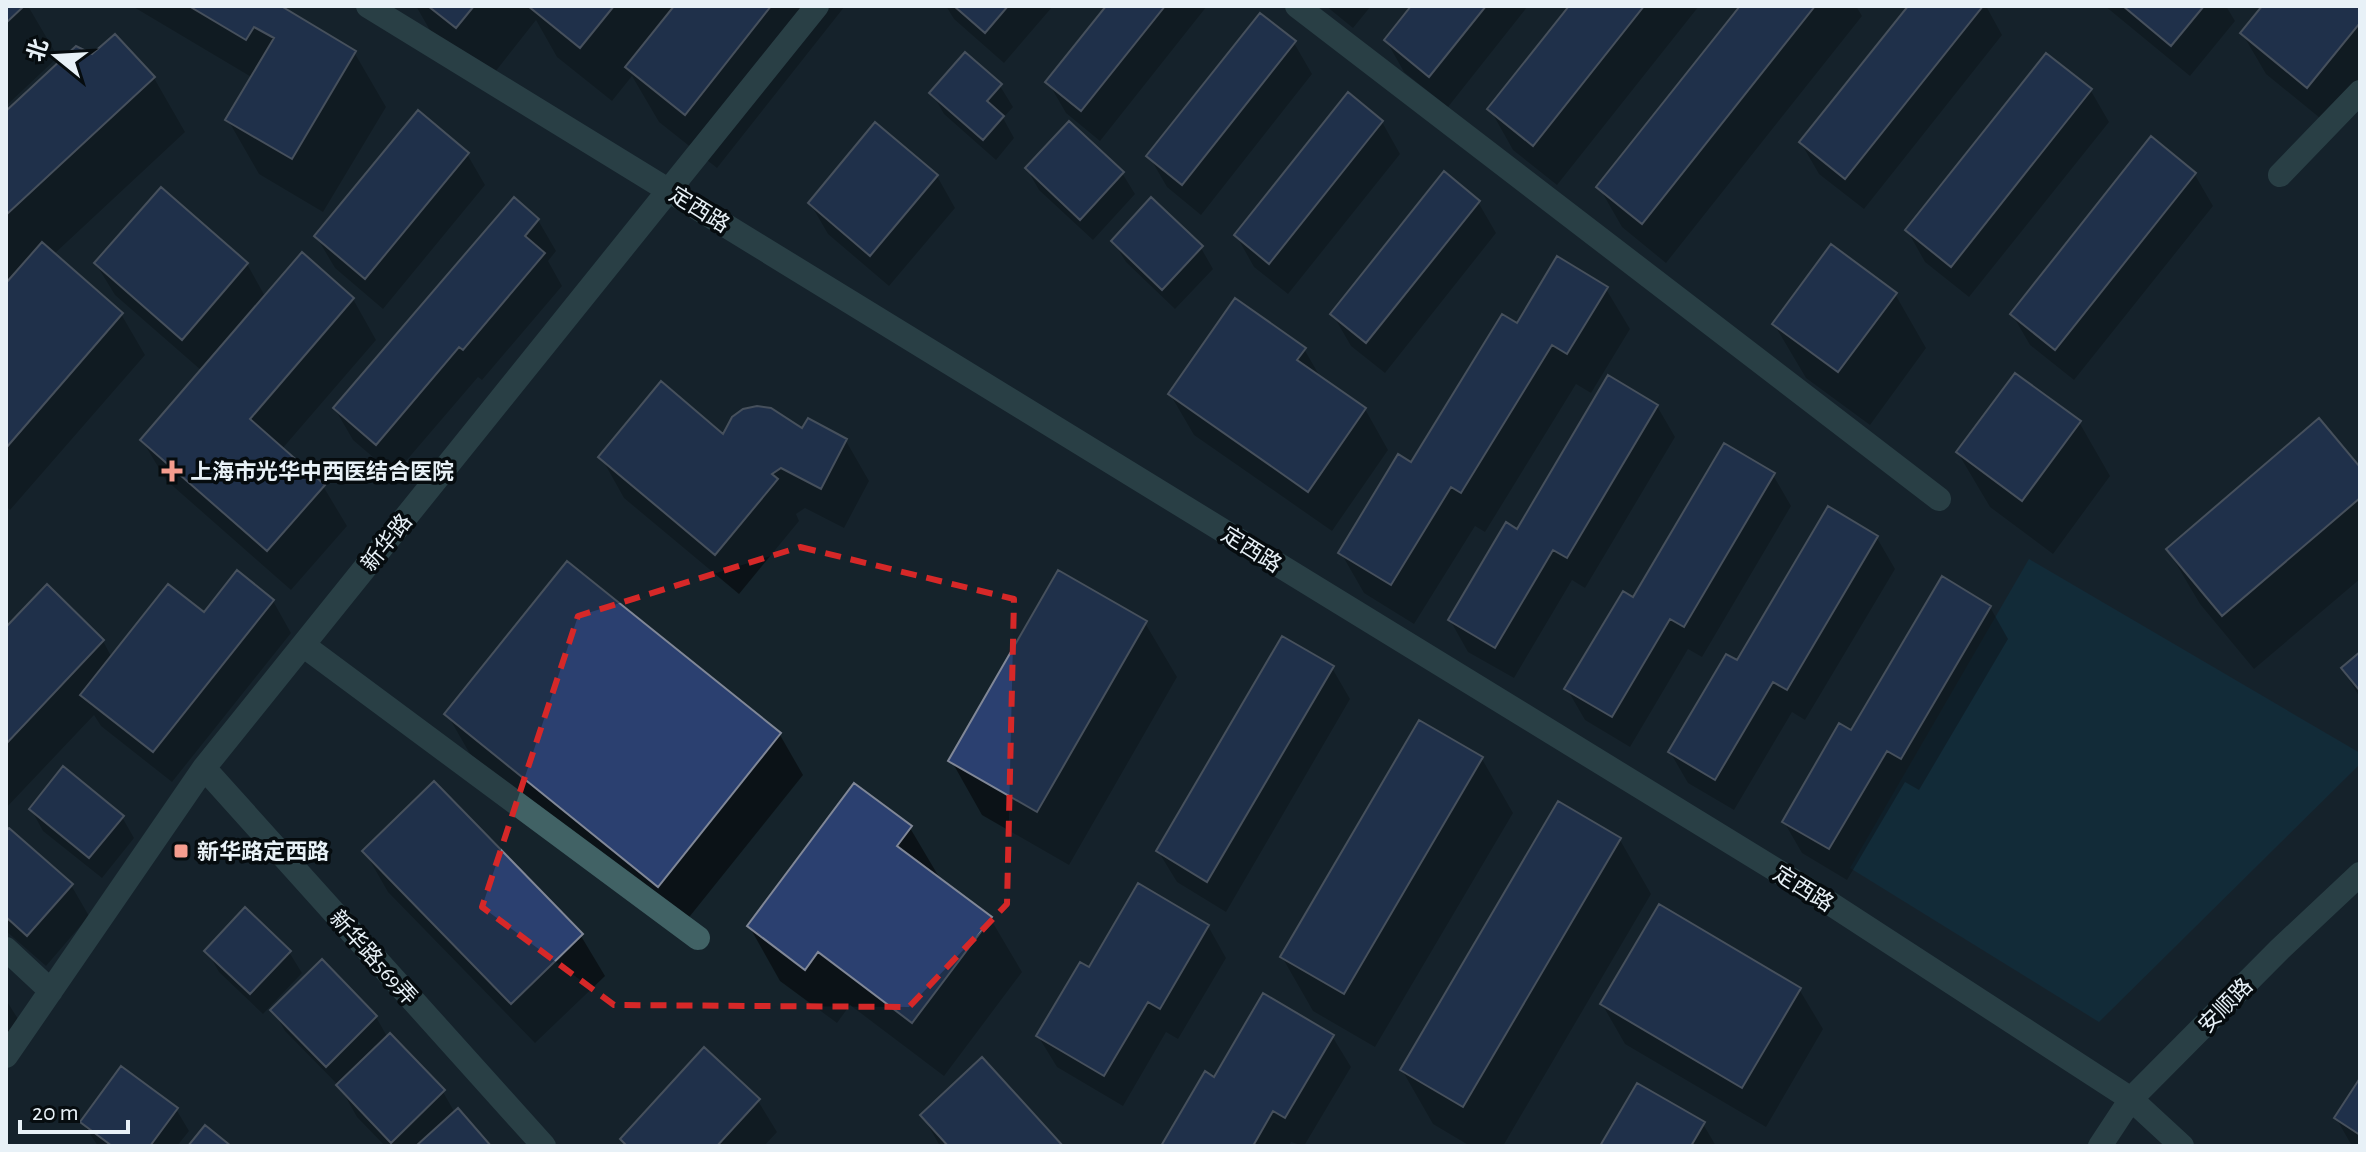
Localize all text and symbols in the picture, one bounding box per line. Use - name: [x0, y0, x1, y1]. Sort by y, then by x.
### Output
- north arrow: [16, 16, 96, 96]
- text: 北: [23, 36, 52, 64]
- street label: 定西路: [666, 182, 734, 237]
- marker: 上海市光华中西医结合医院: [161, 460, 183, 482]
- place label: 上海市光华中西医结合医院: [190, 460, 454, 483]
- street label: 新华路: [357, 509, 416, 575]
- street label: 定西路: [1218, 522, 1286, 577]
- place label: 新华路定西路: [197, 839, 329, 863]
- marker: 新华路定西路: [172, 842, 190, 860]
- street label: 定西路: [1770, 861, 1838, 916]
- street label: 新华路569弄: [326, 906, 422, 1009]
- street label: 安顺路: [2194, 974, 2257, 1037]
- scale bar: [20, 1084, 128, 1134]
- text: 20 m: [32, 1101, 79, 1125]

